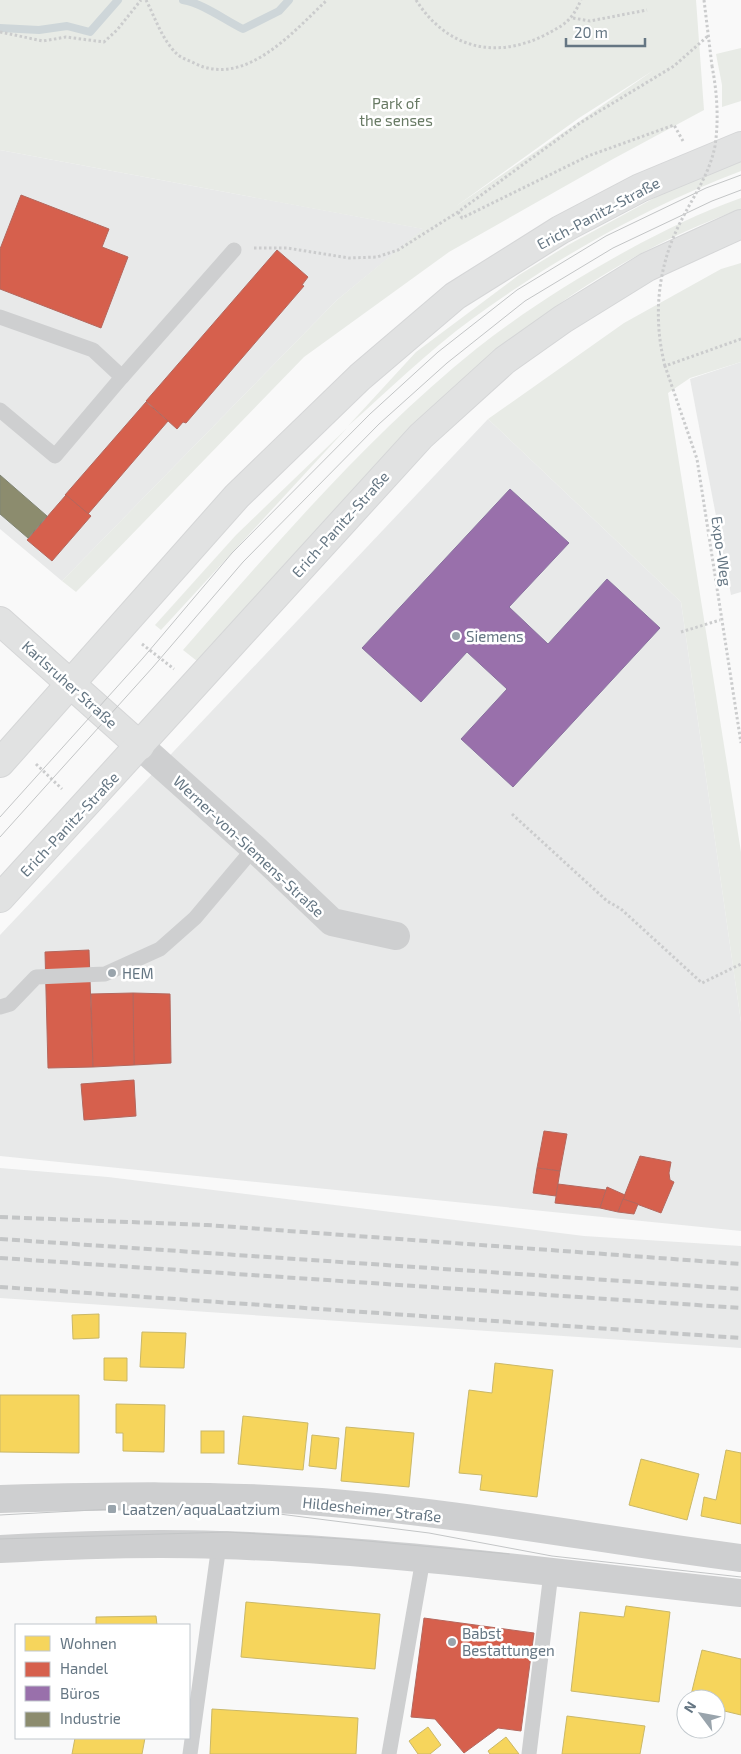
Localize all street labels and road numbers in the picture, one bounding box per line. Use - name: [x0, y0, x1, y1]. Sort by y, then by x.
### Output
- street label: Erich-Panitz-Straße: [534, 173, 662, 253]
- street label: Erich-Panitz-Straße: [288, 467, 392, 581]
- street label: Expo-Weg: [708, 515, 736, 588]
- street label: Karlsruher Straße: [19, 636, 121, 732]
- street label: Erich-Panitz-Straße: [16, 768, 122, 880]
- street label: Werner-von-Siemens-Straße: [170, 771, 328, 921]
- street label: Hildesheimer Straße: [302, 1493, 442, 1525]

